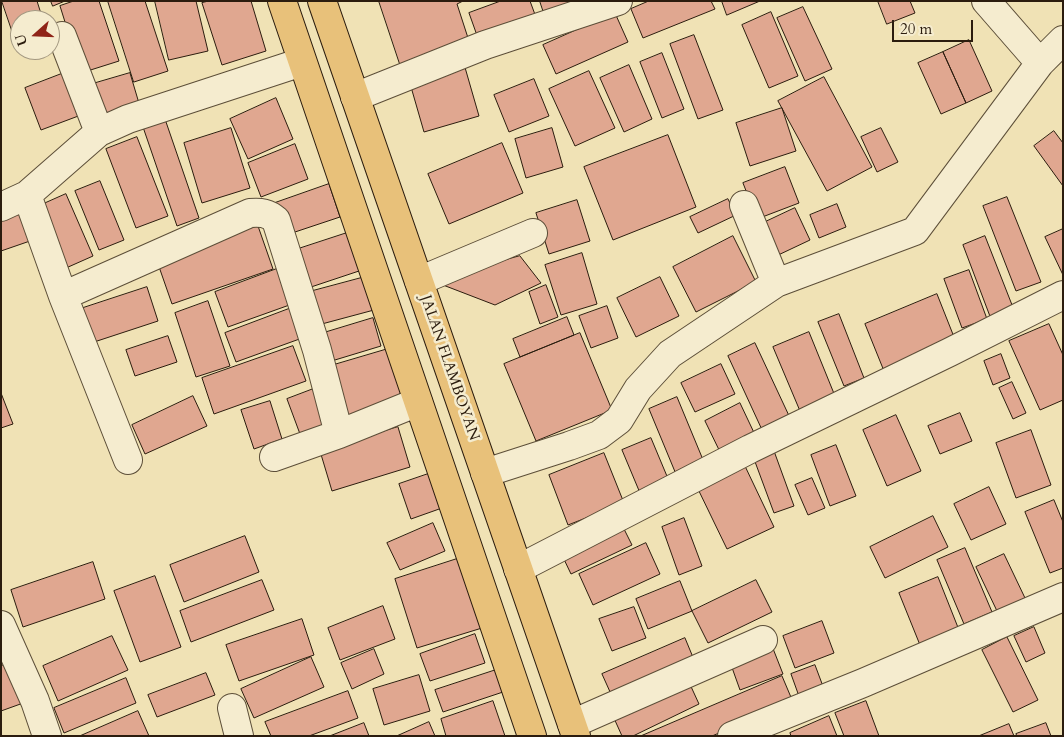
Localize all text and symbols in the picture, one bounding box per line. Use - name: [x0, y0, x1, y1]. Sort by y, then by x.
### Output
- north arrow: [10, 10, 60, 60]
- scale bar: [894, 10, 975, 42]
- text: 20 m: [900, 19, 932, 39]
- text: U: [10, 31, 32, 49]
- street label: JALAN FLAMBOYAN: [416, 293, 482, 443]

